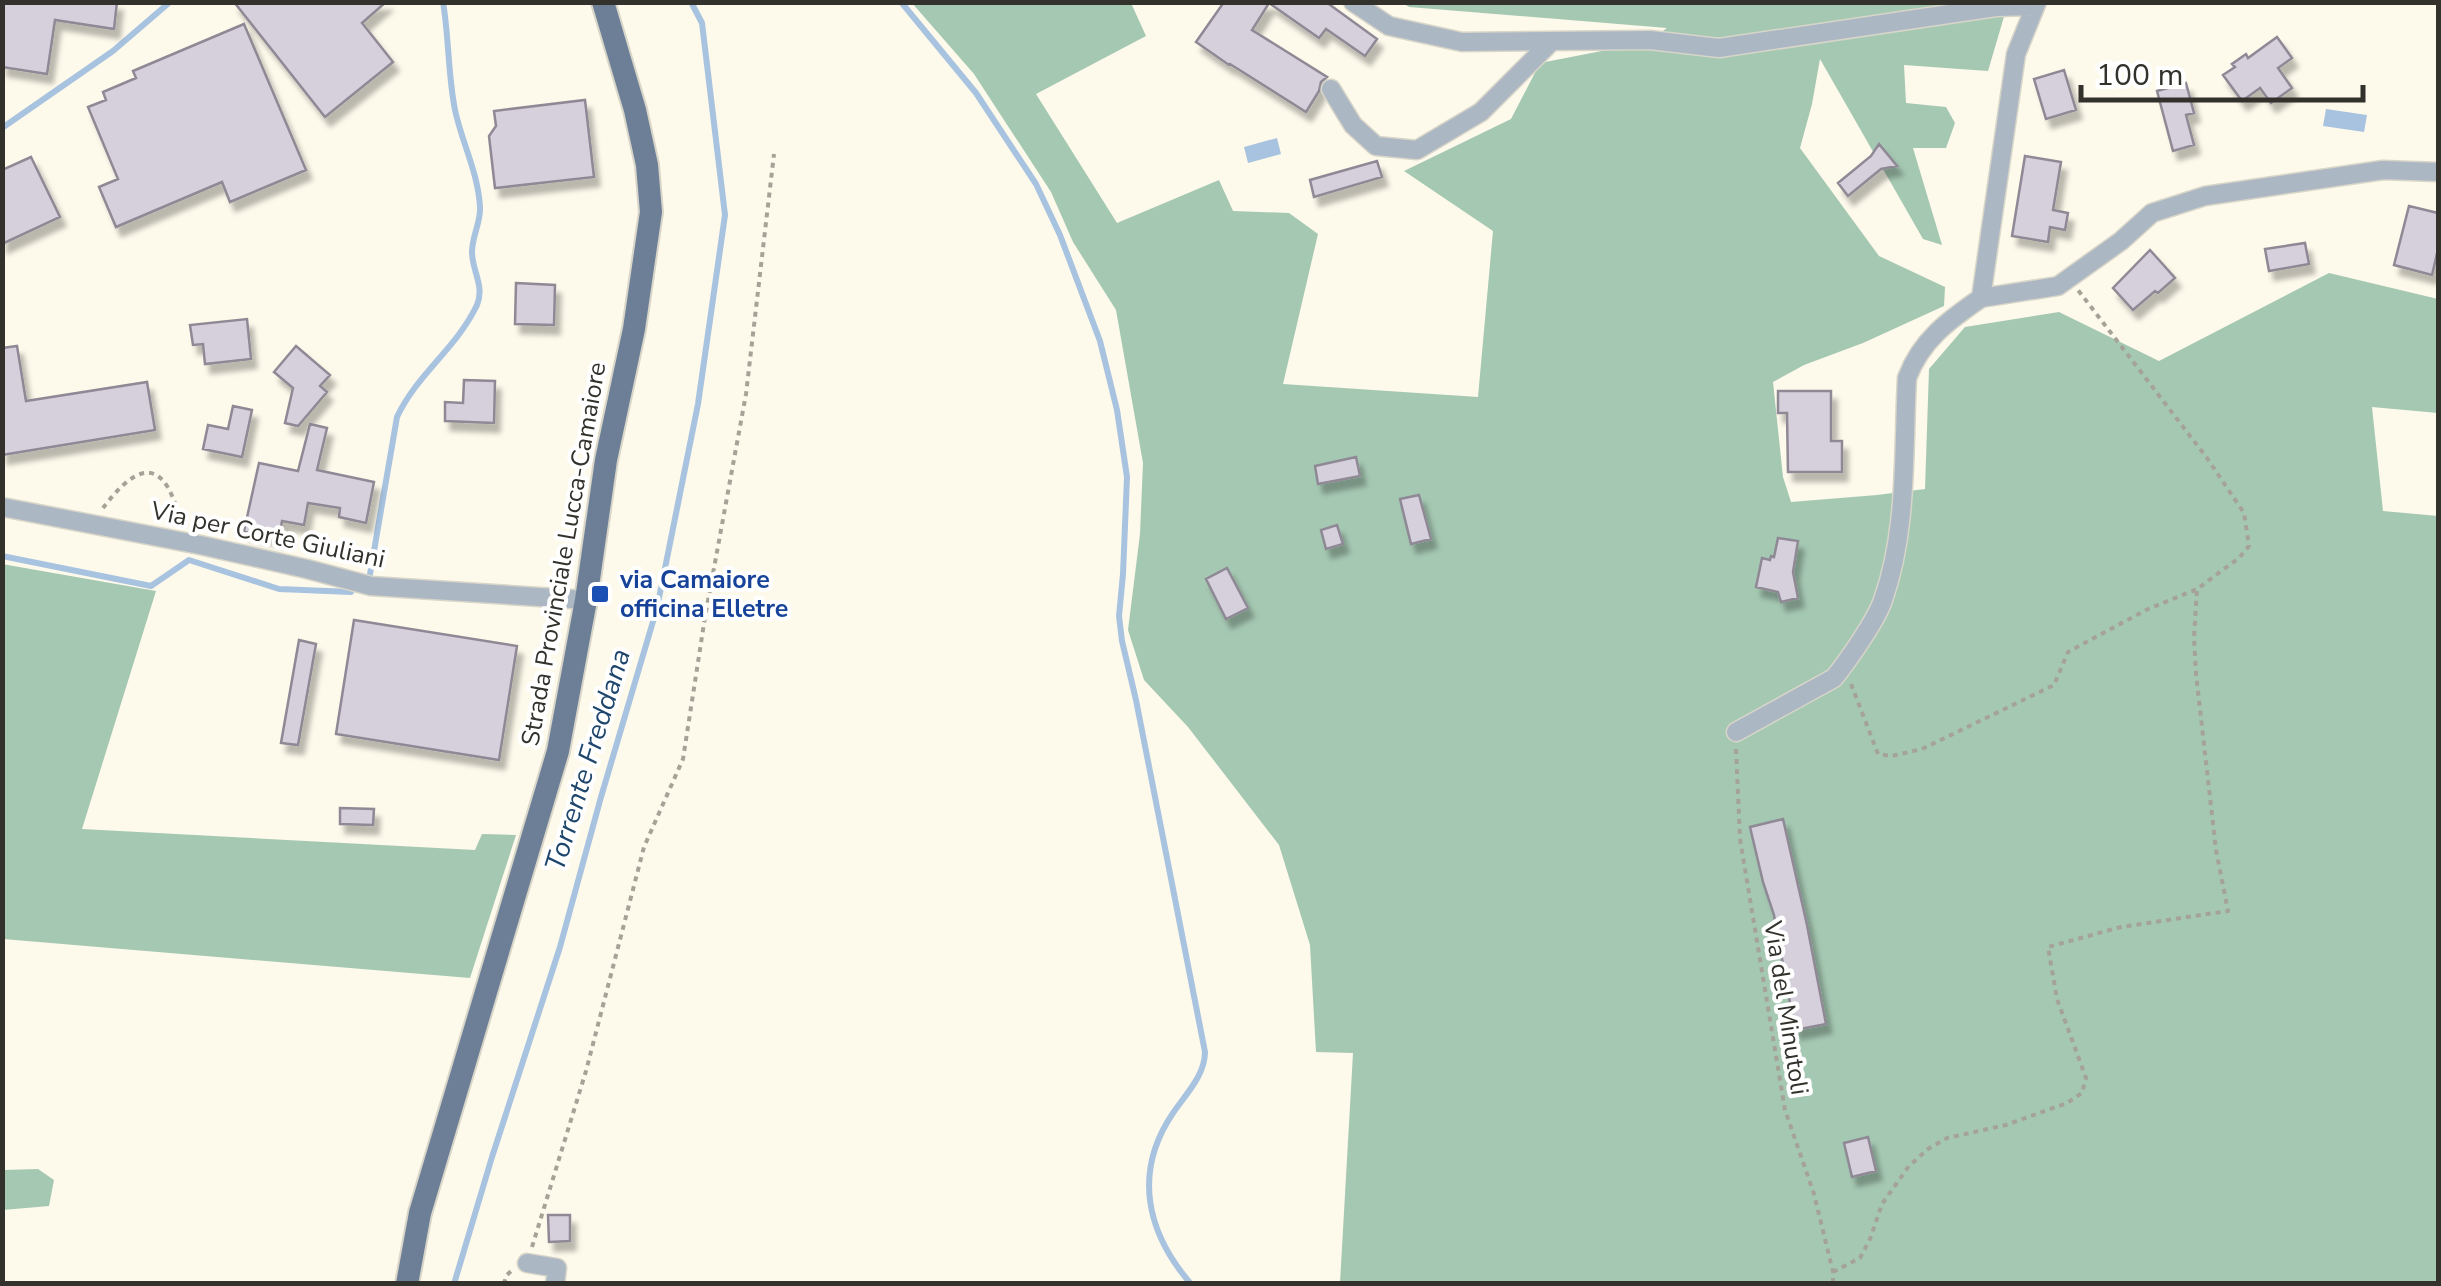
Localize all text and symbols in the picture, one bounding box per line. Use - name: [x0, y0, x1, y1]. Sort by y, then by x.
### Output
- scale bar: [2081, 40, 2364, 102]
- text: 100 m: [2096, 55, 2183, 96]
- street label: Strada Provinciale Lucca-Camaiore: [513, 359, 615, 749]
- street label: Via per Corte Giuliani: [147, 493, 388, 576]
- place label: via Camaiore officina Elletre: [619, 563, 788, 626]
- marker: via Camaiore officina Elletre: [589, 583, 611, 605]
- water label: Torrente Freddana: [536, 644, 640, 876]
- street label: Via del Minutoli: [1755, 918, 1817, 1097]

